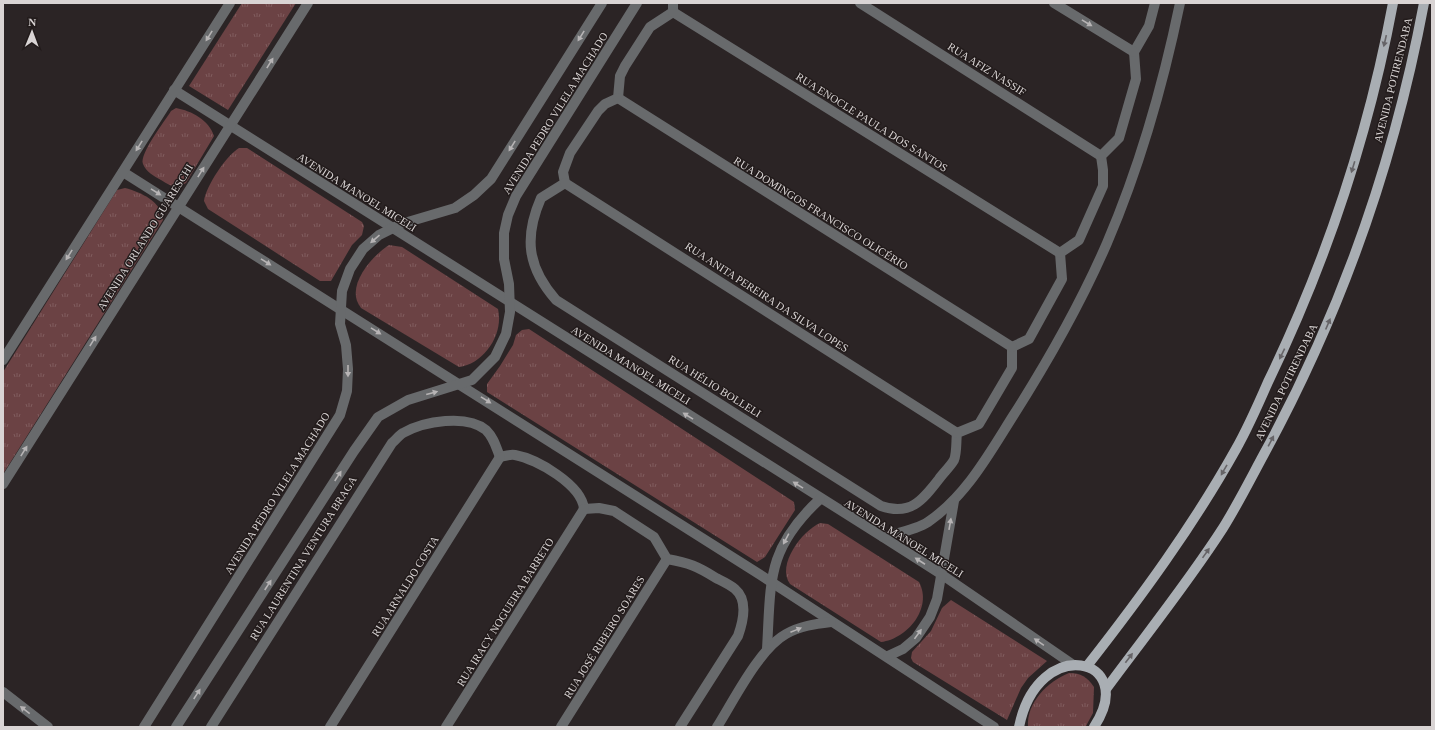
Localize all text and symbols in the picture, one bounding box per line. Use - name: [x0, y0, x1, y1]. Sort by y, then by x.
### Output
- north arrow: [12, 12, 52, 52]
- text: N: [28, 16, 36, 28]
- street label: AVENIDA POTIRENDABA: [1372, 16, 1414, 144]
- one-way arrow: [1081, 20, 1093, 27]
- one-way arrow: [205, 30, 212, 42]
- street label: AVENIDA PEDRO VILELA MACHADO: [500, 30, 610, 196]
- one-way arrow: [577, 31, 585, 41]
- one-way arrow: [1382, 35, 1388, 47]
- street label: RUA AFIZ NASSIF: [946, 40, 1028, 98]
- one-way arrow: [266, 58, 274, 68]
- street label: RUA ENOCLE PAULA DOS SANTOS: [794, 70, 950, 174]
- one-way arrow: [508, 140, 515, 152]
- one-way arrow: [135, 141, 143, 151]
- street label: AVENIDA MANOEL MICELI: [295, 150, 419, 234]
- street label: RUA DOMINGOS FRANCISCO OLICÉRIO: [732, 154, 910, 272]
- street label: AVENIDA ORLANDO GUARESCHI: [95, 161, 195, 312]
- one-way arrow: [1350, 161, 1356, 173]
- one-way arrow: [197, 167, 204, 178]
- one-way arrow: [150, 189, 161, 196]
- one-way arrow: [369, 234, 380, 243]
- street label: RUA ANITA PEREIRA DA SILVA LOPES: [683, 240, 851, 354]
- one-way arrow: [66, 250, 73, 261]
- one-way arrow: [260, 258, 271, 265]
- one-way arrow: [1325, 318, 1331, 330]
- street label: AVENIDA POTIRENDABA: [1252, 322, 1320, 442]
- street label: AVENIDA MANOEL MICELI: [569, 323, 693, 407]
- one-way arrow: [371, 327, 381, 335]
- one-way arrow: [90, 335, 97, 347]
- one-way arrow: [1279, 348, 1285, 359]
- street label: RUA HÉLIO BOLLELI: [666, 353, 764, 420]
- one-way arrow: [345, 365, 351, 378]
- one-way arrow: [426, 390, 438, 396]
- one-way arrow: [481, 396, 491, 404]
- street label: AVENIDA PEDRO VILELA MACHADO: [222, 410, 332, 576]
- one-way arrow: [682, 412, 694, 419]
- one-way arrow: [1268, 435, 1274, 447]
- one-way arrow: [20, 446, 28, 456]
- one-way arrow: [1220, 464, 1227, 476]
- one-way arrow: [334, 470, 342, 481]
- street label: RUA LAURENTINA VENTURA BRAGA: [247, 474, 359, 642]
- one-way arrow: [793, 481, 803, 489]
- street label: AVENIDA MANOEL MICELI: [842, 496, 966, 580]
- one-way arrow: [947, 518, 953, 530]
- street label: RUA ARNALDO COSTA: [369, 533, 441, 639]
- one-way arrow: [783, 533, 789, 545]
- street label: RUA IRACY NOGUEIRA BARRETO: [454, 536, 556, 688]
- one-way arrow: [1202, 548, 1210, 558]
- one-way arrow: [915, 557, 925, 565]
- street label: RUA JOSÉ RIBEIRO SOARES: [561, 574, 647, 700]
- one-way arrow: [264, 579, 271, 591]
- one-way arrow: [791, 626, 803, 632]
- one-way arrow: [914, 628, 922, 639]
- one-way arrow: [1034, 638, 1045, 646]
- one-way arrow: [1125, 652, 1133, 663]
- one-way arrow: [194, 688, 201, 700]
- one-way arrow: [20, 705, 31, 714]

